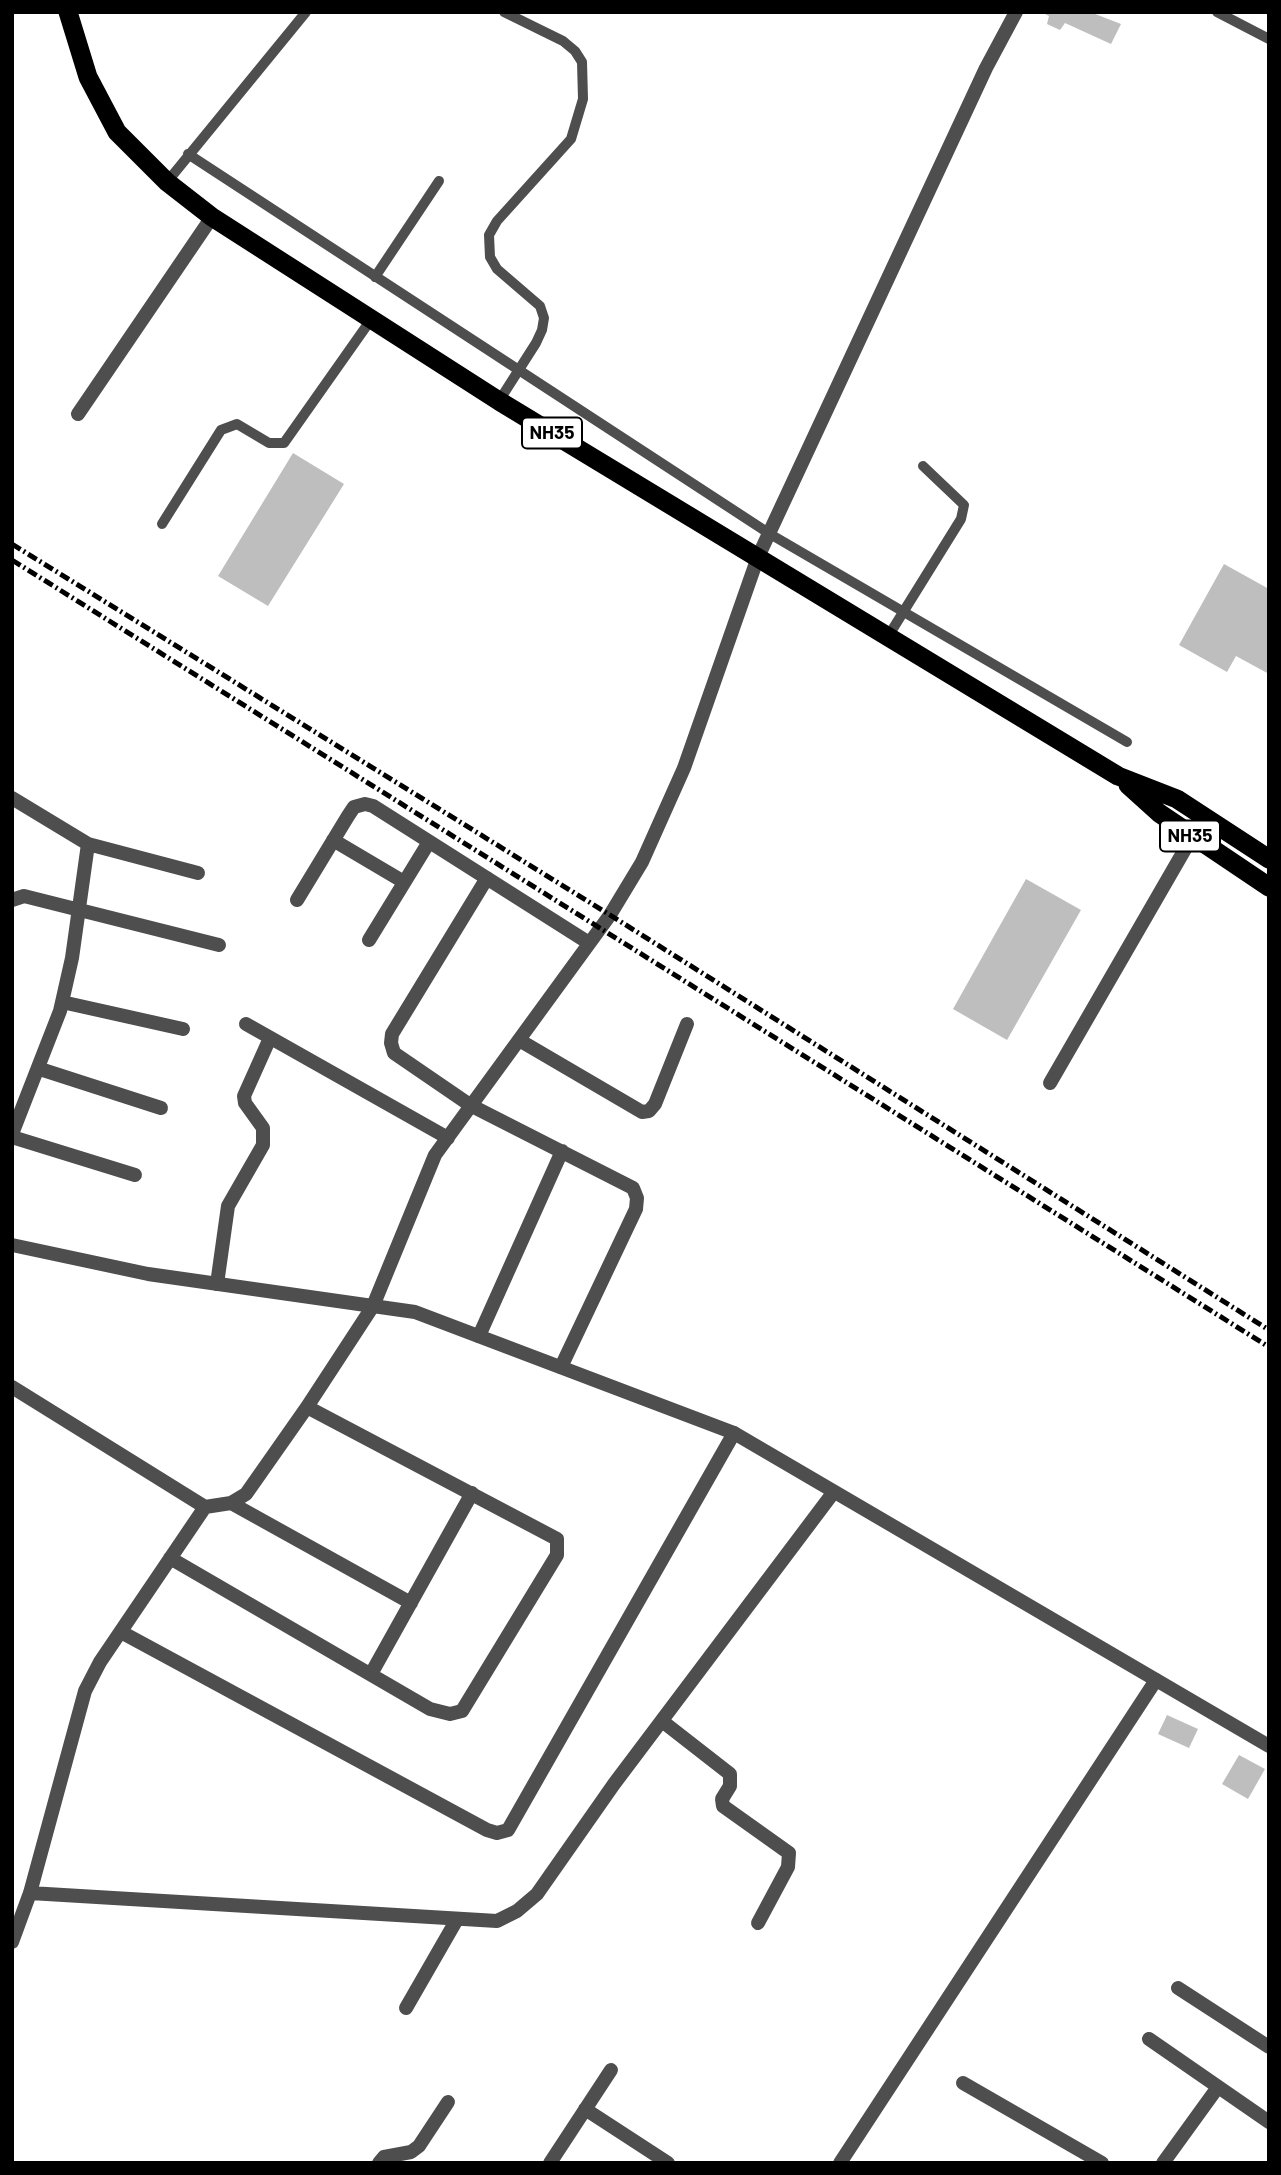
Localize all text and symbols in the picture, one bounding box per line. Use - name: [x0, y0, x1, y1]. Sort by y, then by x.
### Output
- road number: NH35: [522, 418, 582, 448]
- road number: NH35: [1160, 820, 1220, 852]

